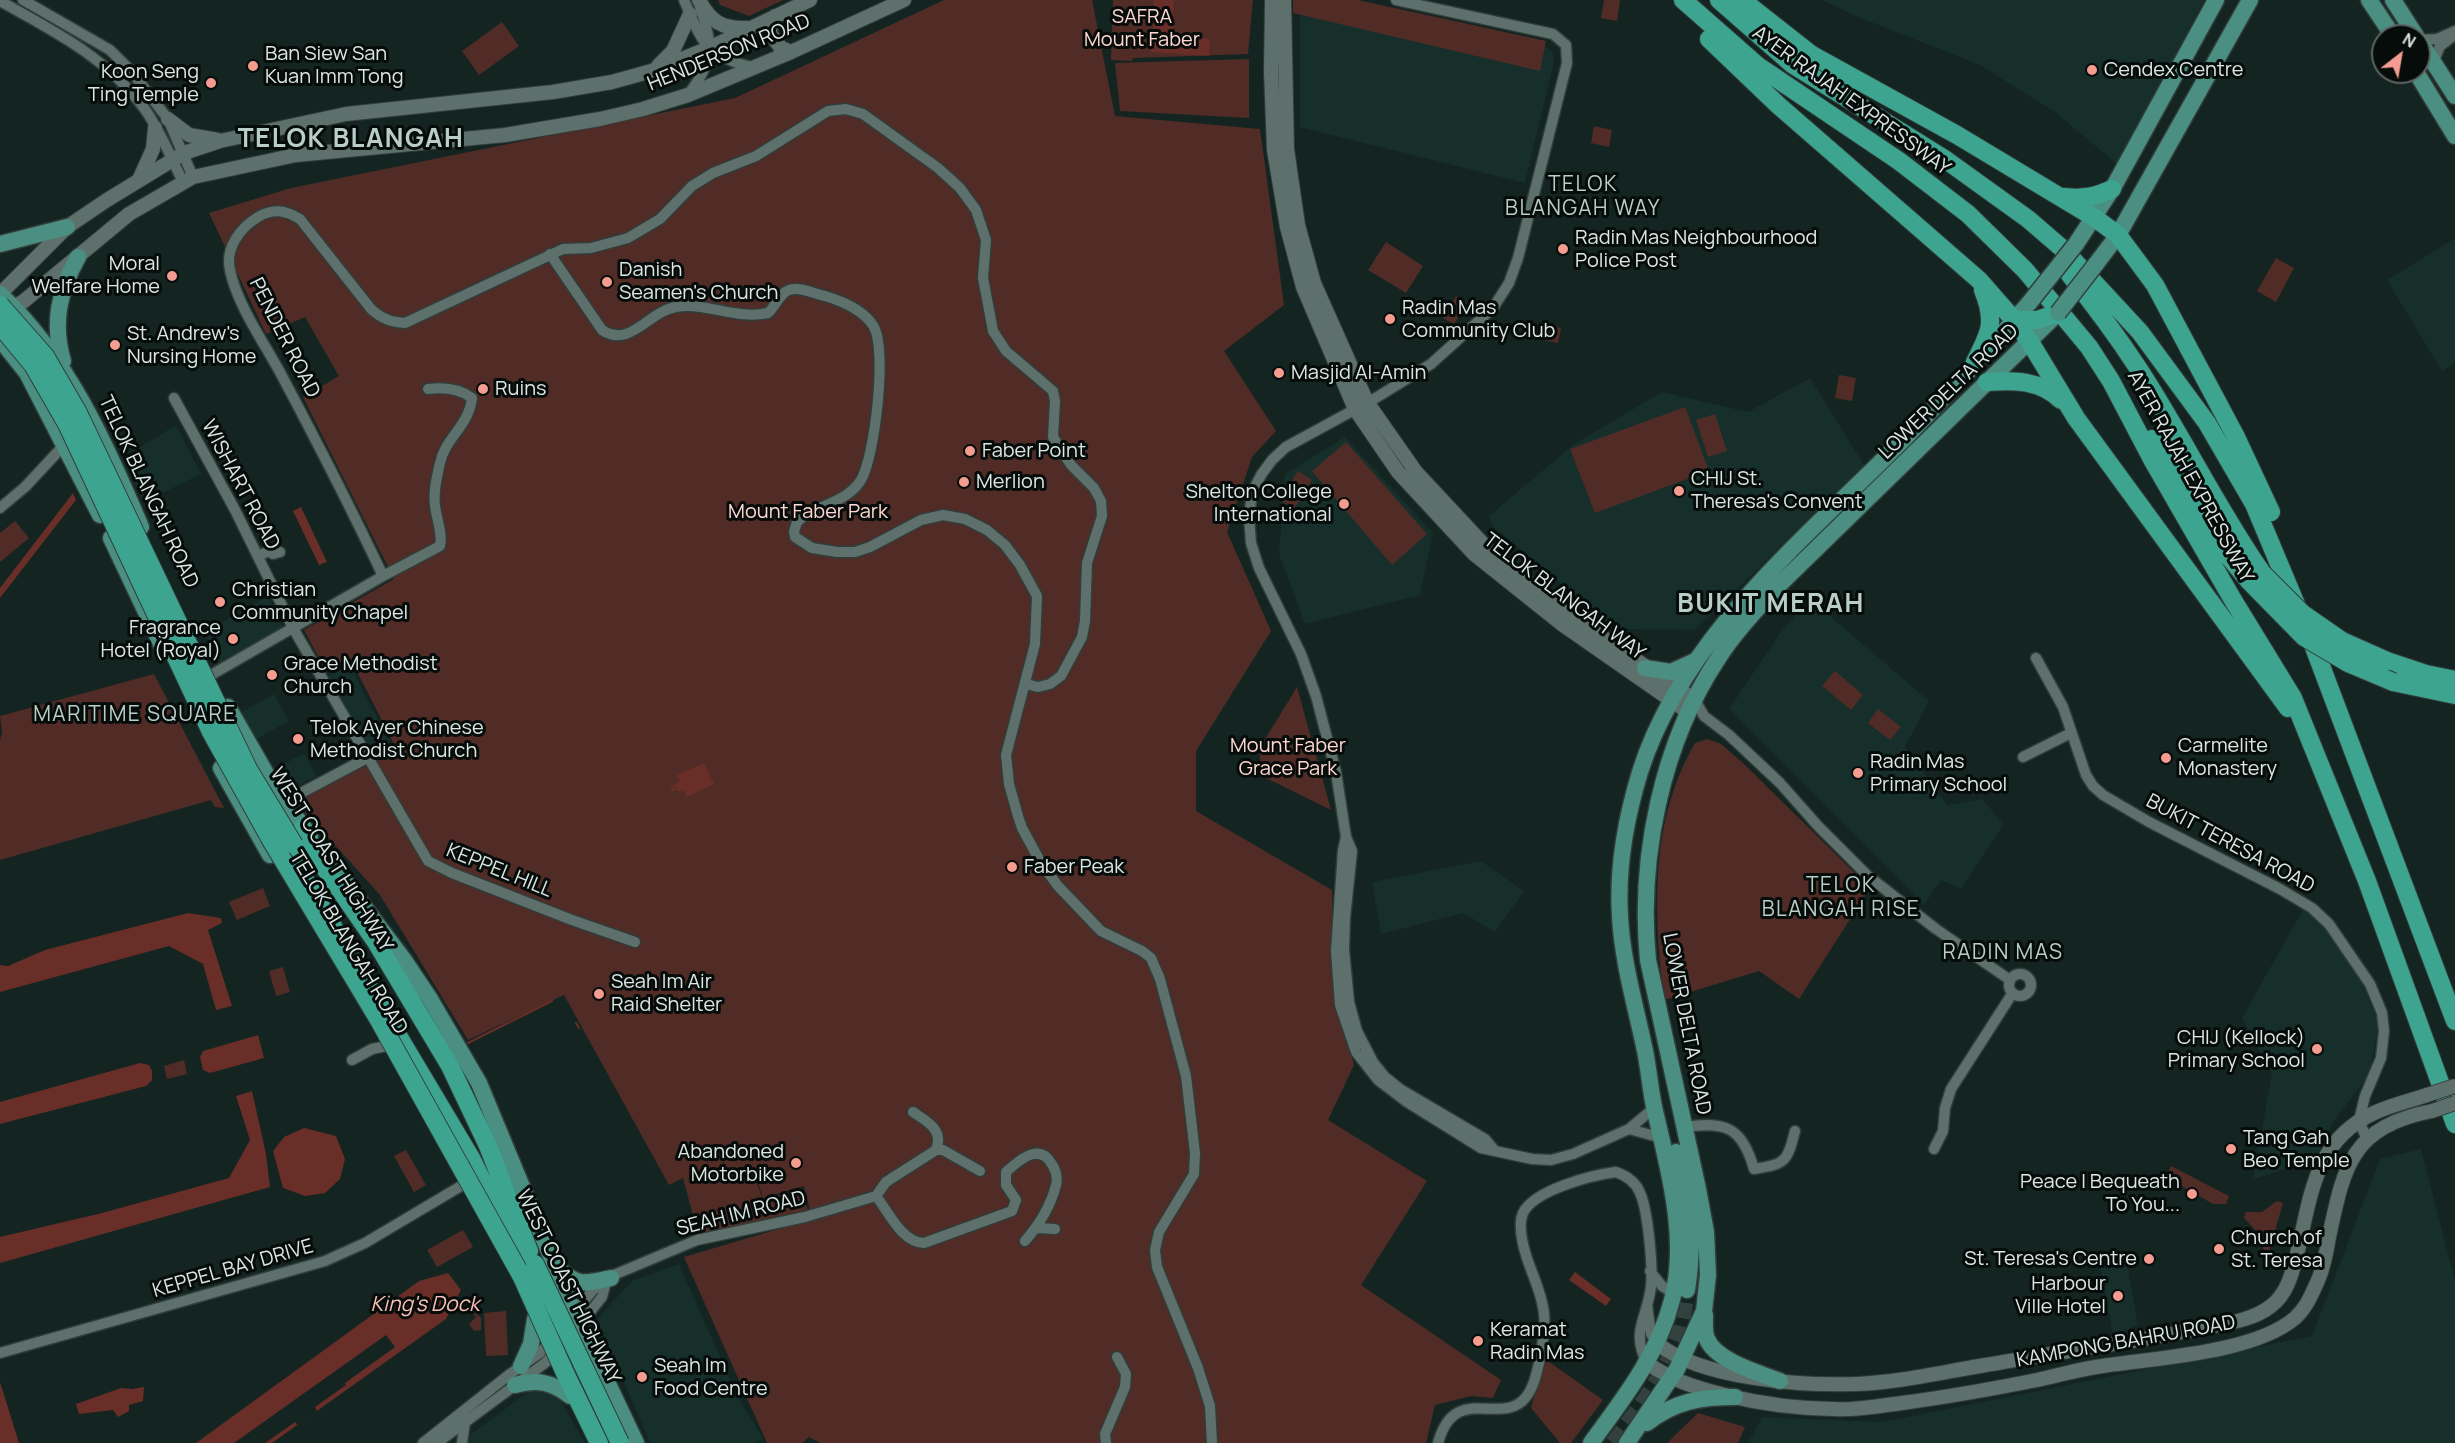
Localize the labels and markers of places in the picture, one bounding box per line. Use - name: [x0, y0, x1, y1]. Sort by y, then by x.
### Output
- place label: Ban Siew San Kuan Imm Tong: [265, 42, 404, 89]
- place label: Cendex Centre: [2104, 58, 2243, 82]
- marker: Ban Siew San Kuan Imm Tong: [246, 59, 260, 73]
- place label: Koon Seng Ting Temple: [88, 60, 199, 107]
- marker: Cendex Centre: [2085, 63, 2099, 77]
- marker: Koon Seng Ting Temple: [204, 76, 218, 90]
- place label: Radin Mas Neighbourhood Police Post: [1575, 226, 1817, 273]
- marker: Radin Mas Neighbourhood Police Post: [1556, 242, 1570, 256]
- place label: Moral Welfare Home: [31, 252, 160, 299]
- place label: Danish Seamen's Church: [619, 258, 778, 305]
- marker: Moral Welfare Home: [165, 269, 179, 283]
- marker: Danish Seamen's Church: [600, 275, 614, 289]
- place label: Radin Mas Community Club: [1402, 296, 1555, 343]
- marker: Radin Mas Community Club: [1383, 312, 1397, 326]
- place label: St. Andrew's Nursing Home: [127, 322, 256, 369]
- marker: St. Andrew's Nursing Home: [108, 338, 122, 352]
- place label: Masjid Al-Amin: [1291, 361, 1426, 385]
- marker: Masjid Al-Amin: [1272, 366, 1286, 380]
- place label: Ruins: [495, 377, 547, 401]
- marker: Ruins: [476, 382, 490, 396]
- place label: Faber Point: [982, 439, 1086, 463]
- marker: Faber Point: [963, 444, 977, 458]
- place label: CHIJ St. Theresa's Convent: [1691, 467, 1863, 514]
- place label: Merlion: [976, 470, 1045, 494]
- marker: Merlion: [957, 475, 971, 489]
- place label: Shelton College International: [1185, 480, 1332, 527]
- marker: CHIJ St. Theresa's Convent: [1672, 484, 1686, 498]
- marker: Shelton College International: [1337, 497, 1351, 511]
- place label: Christian Community Chapel: [232, 578, 408, 625]
- marker: Christian Community Chapel: [213, 595, 227, 609]
- place label: Fragrance Hotel (Royal): [101, 616, 221, 663]
- marker: Fragrance Hotel (Royal): [226, 632, 240, 646]
- place label: Grace Methodist Church: [284, 652, 438, 699]
- marker: Grace Methodist Church: [265, 668, 279, 682]
- place label: Telok Ayer Chinese Methodist Church: [310, 716, 484, 763]
- marker: Telok Ayer Chinese Methodist Church: [291, 732, 305, 746]
- place label: Carmelite Monastery: [2178, 734, 2277, 781]
- place label: Radin Mas Primary School: [1870, 750, 2007, 797]
- marker: Carmelite Monastery: [2159, 751, 2173, 765]
- marker: Radin Mas Primary School: [1851, 766, 1865, 780]
- place label: Faber Peak: [1024, 855, 1124, 879]
- marker: Faber Peak: [1005, 860, 1019, 874]
- place label: Seah Im Air Raid Shelter: [611, 970, 722, 1017]
- marker: Seah Im Air Raid Shelter: [592, 987, 606, 1001]
- place label: CHIJ (Kellock) Primary School: [2168, 1026, 2305, 1073]
- marker: CHIJ (Kellock) Primary School: [2310, 1042, 2324, 1056]
- place label: Tang Gah Beo Temple: [2243, 1126, 2350, 1173]
- place label: Abandoned Motorbike: [678, 1140, 784, 1187]
- marker: Tang Gah Beo Temple: [2224, 1142, 2238, 1156]
- marker: Abandoned Motorbike: [789, 1156, 803, 1170]
- place label: Peace I Bequeath To You...: [2020, 1170, 2180, 1217]
- marker: Peace I Bequeath To You...: [2185, 1187, 2199, 1201]
- place label: Church of St. Teresa: [2231, 1226, 2323, 1273]
- marker: Church of St. Teresa: [2212, 1242, 2226, 1256]
- place label: St. Teresa's Centre: [1964, 1247, 2137, 1271]
- marker: St. Teresa's Centre: [2142, 1252, 2156, 1266]
- place label: Harbour Ville Hotel: [2015, 1272, 2106, 1319]
- marker: Harbour Ville Hotel: [2111, 1289, 2125, 1303]
- place label: Keramat Radin Mas: [1490, 1318, 1585, 1365]
- marker: Keramat Radin Mas: [1471, 1334, 1485, 1348]
- place label: Seah Im Food Centre: [654, 1354, 768, 1401]
- marker: Seah Im Food Centre: [635, 1370, 649, 1384]

